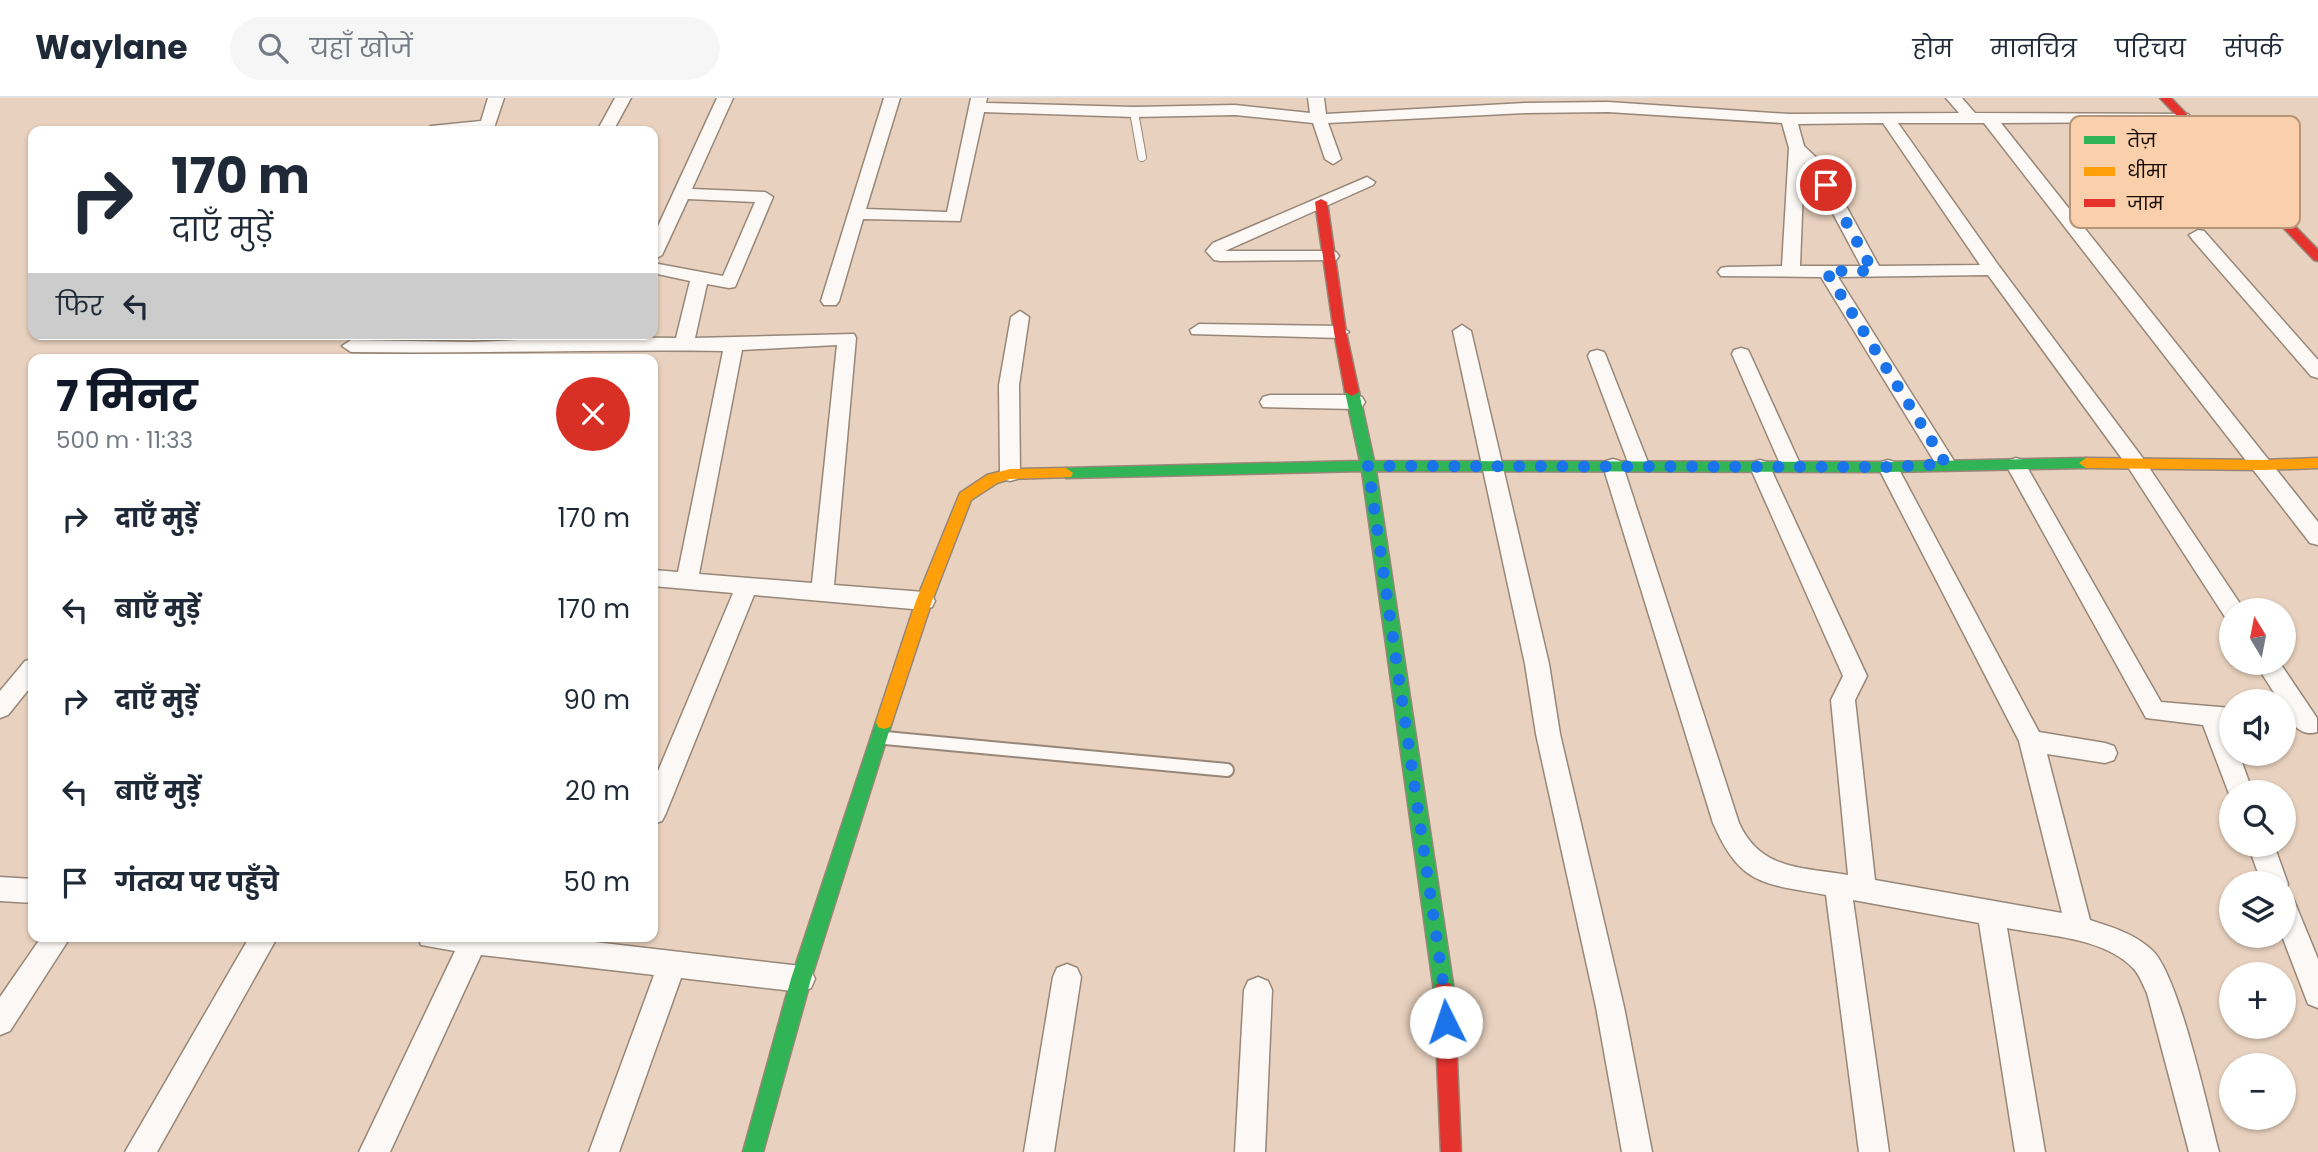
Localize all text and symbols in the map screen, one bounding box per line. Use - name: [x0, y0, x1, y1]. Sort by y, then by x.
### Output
- search box: [230, 17, 720, 80]
- text: Waylane: [35, 24, 188, 71]
- icon: search: [254, 29, 292, 67]
- text: यहाँ खोजें: [310, 30, 412, 66]
- text: होम: [1913, 32, 1953, 65]
- text: मानचित्र: [1991, 32, 2077, 65]
- text: परिचय: [2115, 32, 2186, 65]
- text: संपर्क: [2224, 32, 2283, 65]
- legend: [2070, 116, 2300, 228]
- text: तेज़: [2126, 127, 2157, 154]
- text: 170 m: [171, 142, 310, 210]
- icon: right: [56, 154, 147, 245]
- pin: [1796, 155, 1856, 215]
- text: धीमा: [2127, 158, 2168, 185]
- icon: arrive: [1807, 166, 1845, 204]
- text: जाम: [2126, 190, 2165, 217]
- text: दाएँ मुड़ें: [171, 207, 273, 252]
- icon: left: [117, 287, 155, 325]
- text: फिर: [56, 288, 103, 324]
- text: 7 मिनट: [56, 367, 198, 426]
- button: close: [556, 377, 630, 451]
- text: 500 m · 11:33: [56, 424, 193, 456]
- icon: right: [56, 500, 94, 538]
- text: दाएँ मुड़ें: [115, 500, 198, 536]
- text: 170 m: [557, 500, 630, 536]
- icon: left: [56, 591, 94, 629]
- text: बाएँ मुड़ें: [115, 591, 200, 627]
- text: 170 m: [557, 591, 630, 627]
- north arrow: [2219, 598, 2296, 676]
- map controls: [2219, 598, 2296, 1130]
- icon: right: [56, 682, 94, 720]
- text: दाएँ मुड़ें: [115, 682, 198, 718]
- text: 90 m: [564, 682, 630, 718]
- button: sound: [2219, 689, 2296, 766]
- icon: left: [56, 773, 94, 811]
- text: बाएँ मुड़ें: [115, 773, 200, 809]
- text: 20 m: [565, 773, 630, 809]
- button: search: [2219, 780, 2296, 857]
- icon: arrive: [56, 864, 94, 902]
- text: गंतव्य पर पहुँचे: [115, 864, 279, 900]
- text: 50 m: [564, 864, 630, 900]
- button: layers: [2219, 871, 2296, 948]
- button: +: [2219, 962, 2296, 1039]
- position arrow: [1409, 985, 1483, 1059]
- button: −: [2219, 1053, 2296, 1130]

